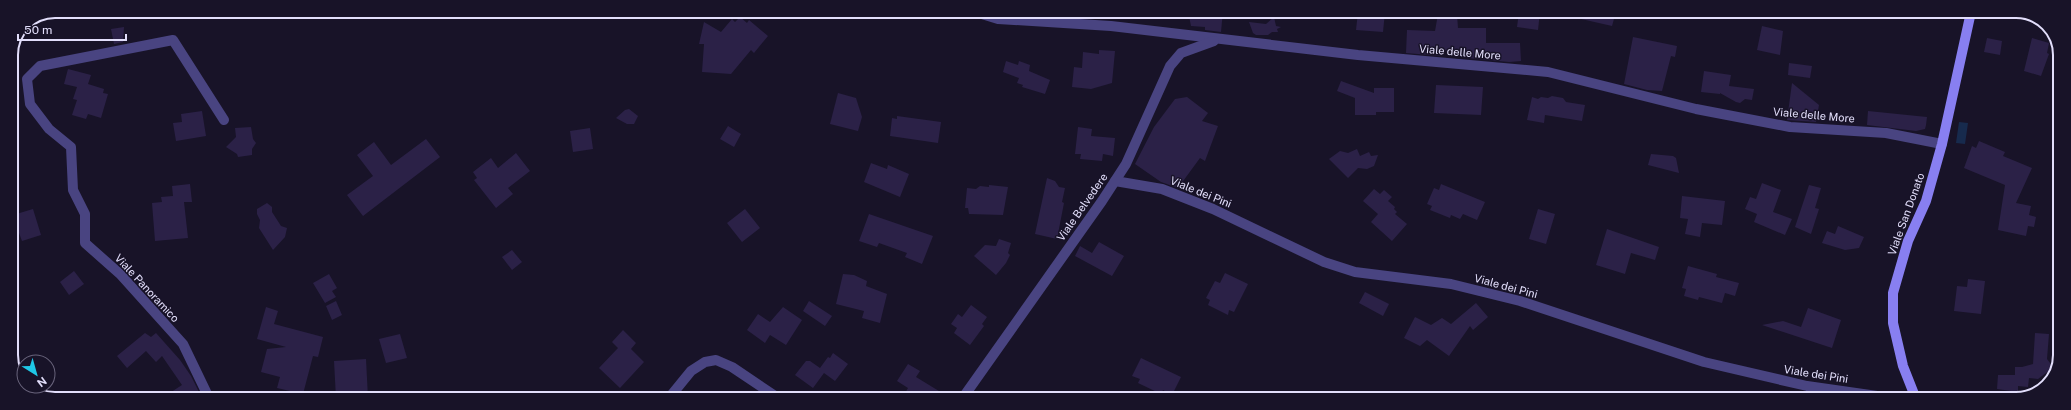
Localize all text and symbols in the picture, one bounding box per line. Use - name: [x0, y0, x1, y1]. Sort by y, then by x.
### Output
- scale bar: [18, 16, 126, 42]
- text: 50 m: [24, 23, 52, 37]
- street label: Viale delle More: [1419, 42, 1501, 62]
- street label: Viale delle More: [1773, 105, 1855, 125]
- street label: Viale Belvedere: [1054, 171, 1110, 243]
- street label: Viale San Donato: [1886, 171, 1926, 257]
- street label: Viale dei Pini: [1169, 174, 1233, 210]
- street label: Viale Panoramico: [113, 252, 181, 324]
- street label: Viale dei Pini: [1473, 272, 1539, 300]
- north arrow: [16, 354, 56, 394]
- street label: Viale dei Pini: [1783, 363, 1849, 385]
- text: N: [35, 375, 49, 389]

